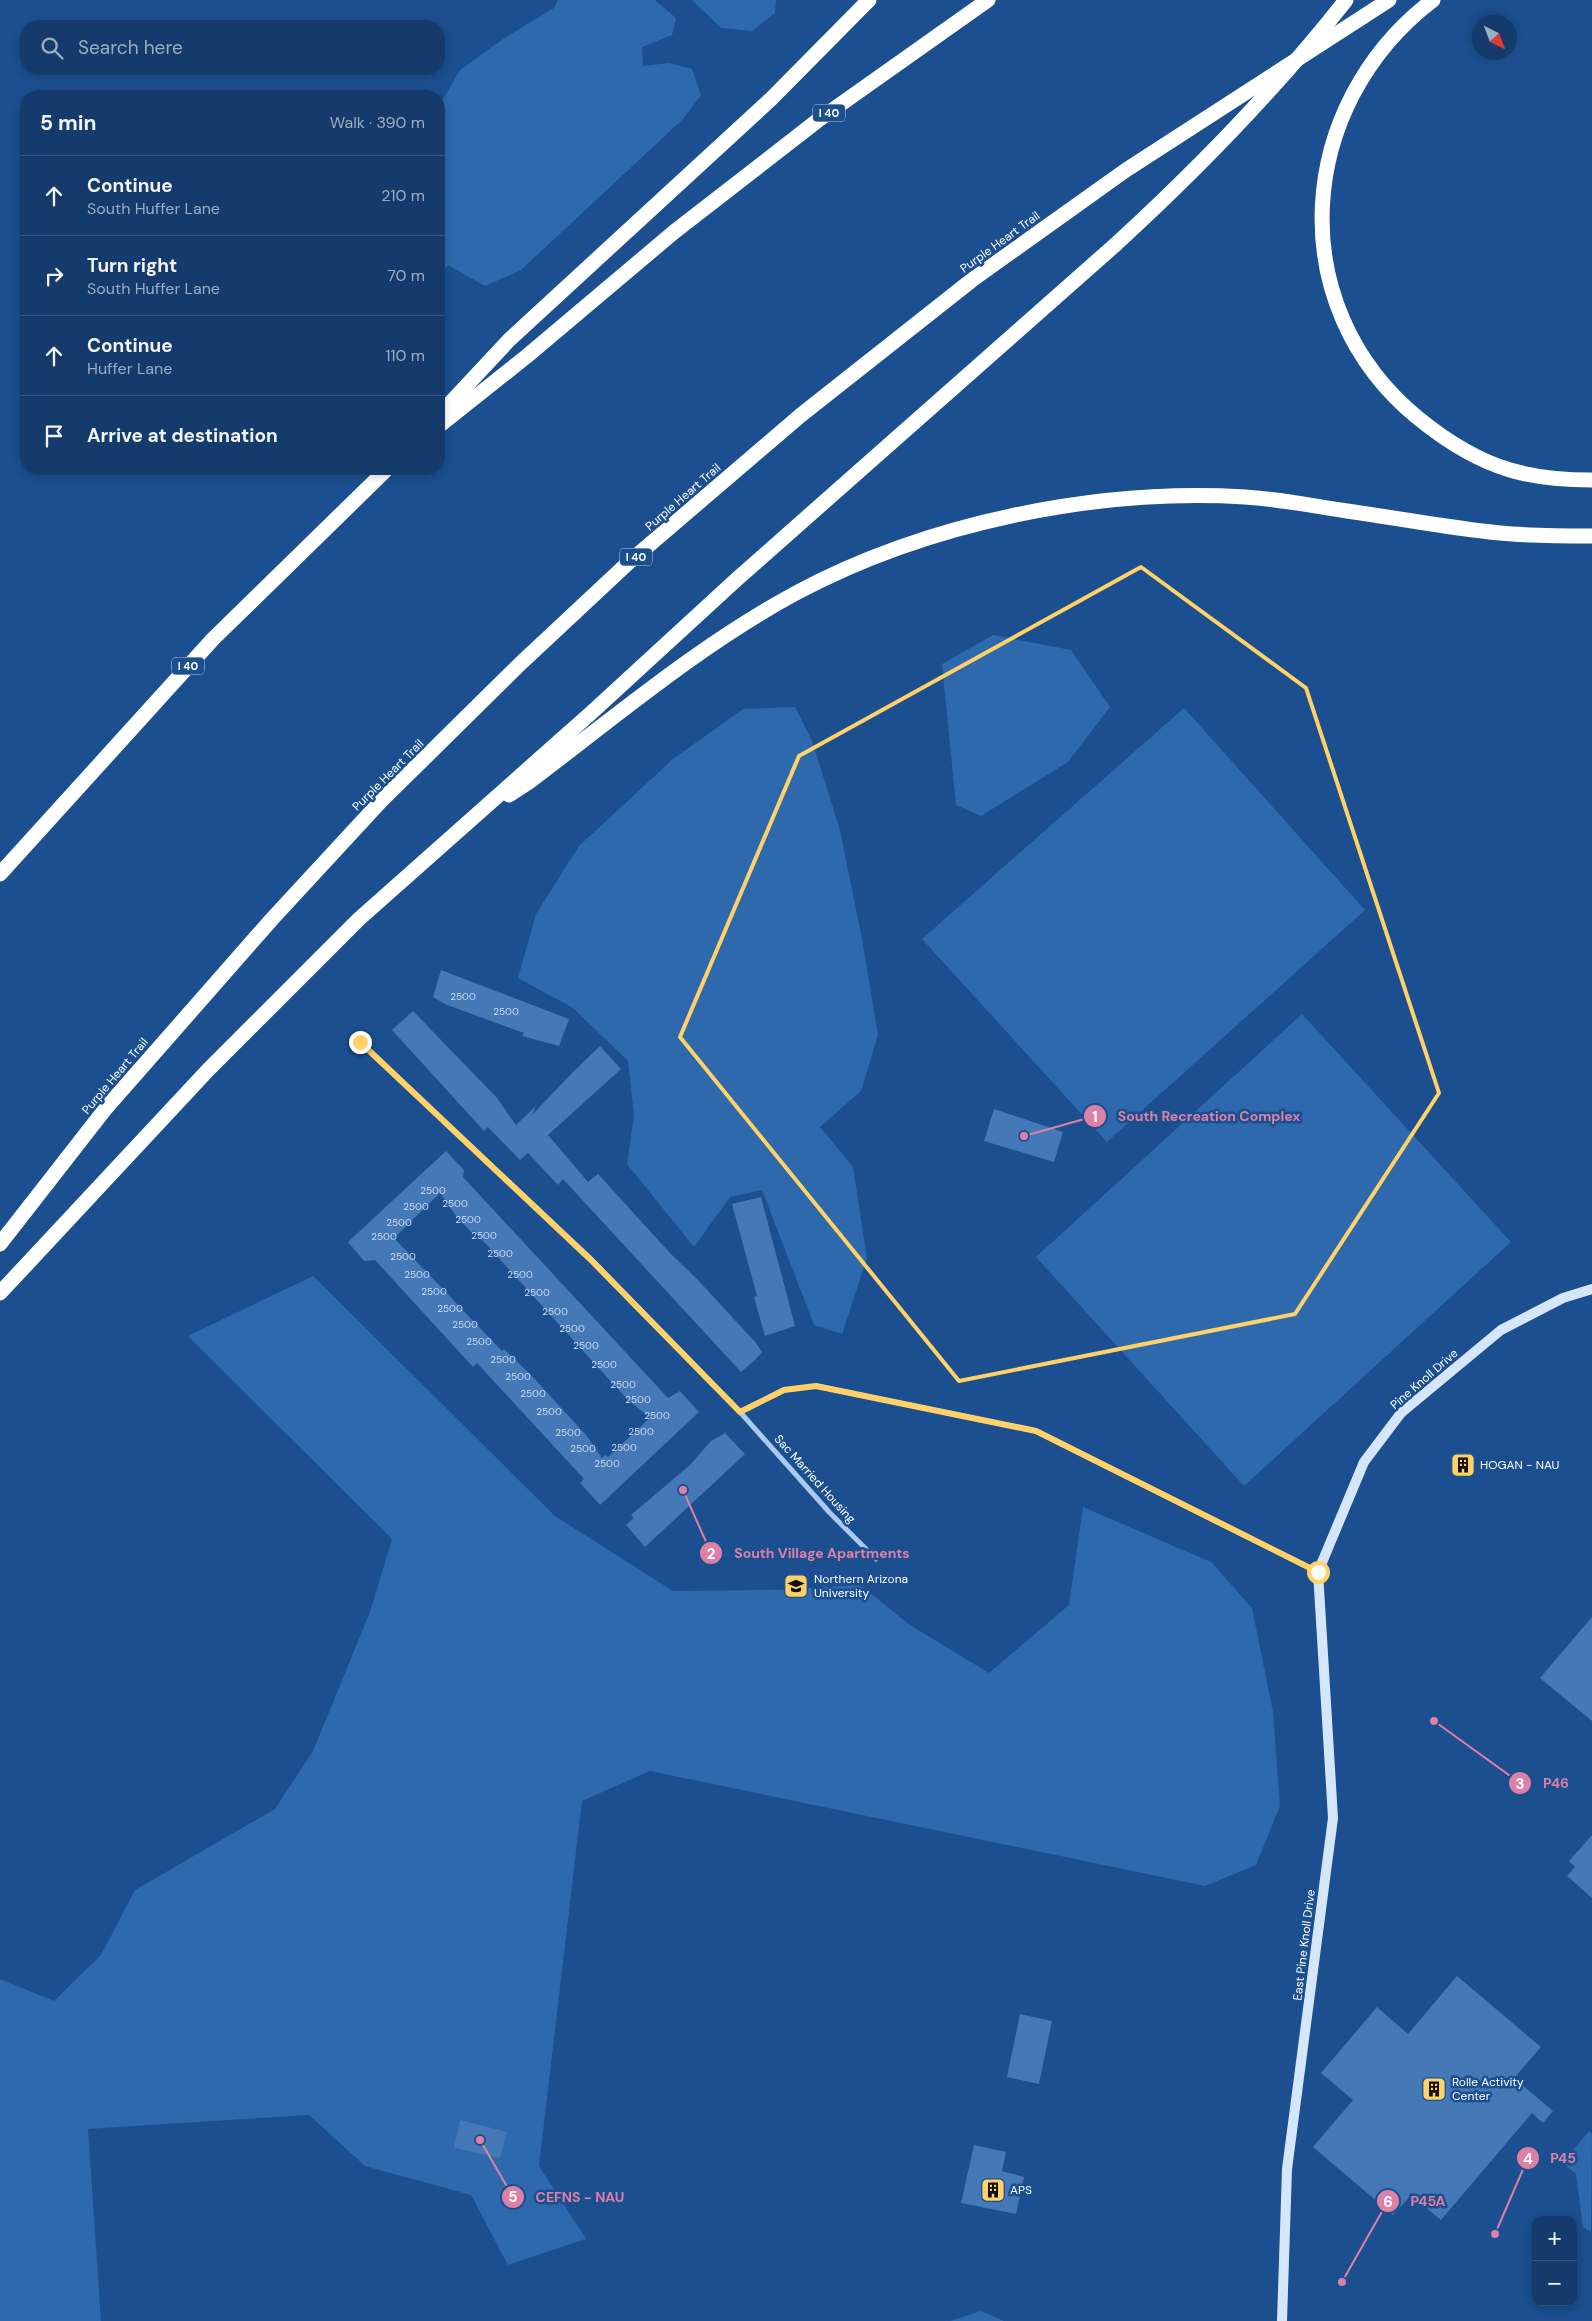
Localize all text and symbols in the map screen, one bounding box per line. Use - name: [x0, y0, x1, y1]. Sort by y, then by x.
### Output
- north arrow: [1472, 15, 1517, 60]
- search box: [20, 20, 445, 75]
- icon: search: [38, 34, 66, 62]
- text: Search here: [78, 35, 183, 60]
- road number: I 40: [813, 105, 845, 122]
- text: 5 min: [40, 109, 96, 137]
- text: Walk · 390 m: [330, 112, 425, 133]
- text: Continue: [87, 173, 173, 198]
- icon: ahead: [40, 182, 68, 210]
- text: 210 m: [381, 185, 425, 206]
- text: South Huffer Lane: [87, 198, 220, 219]
- street label: Purple Heart Trail: [957, 208, 1043, 276]
- text: Turn right: [87, 253, 177, 278]
- icon: right: [40, 262, 68, 290]
- text: 70 m: [387, 265, 425, 286]
- text: South Huffer Lane: [87, 278, 220, 299]
- text: Continue: [87, 333, 173, 358]
- icon: ahead: [40, 342, 68, 370]
- text: 110 m: [386, 345, 425, 366]
- text: Huffer Lane: [87, 358, 172, 379]
- icon: arrive: [40, 422, 68, 450]
- text: Arrive at destination: [87, 423, 278, 448]
- street label: Purple Heart Trail: [642, 460, 724, 534]
- road number: I 40: [620, 548, 652, 566]
- road number: I 40: [172, 658, 204, 674]
- street label: Purple Heart Trail: [349, 736, 427, 814]
- house number: 2500: [450, 990, 476, 1003]
- house number: 2500: [493, 1005, 519, 1018]
- route end: [349, 1031, 372, 1054]
- street label: Purple Heart Trail: [78, 1035, 152, 1117]
- callout: South Recreation Complex: [1082, 1102, 1310, 1131]
- text: 1: [1092, 1107, 1098, 1127]
- text: South Recreation Complex: [1118, 1107, 1300, 1125]
- house number: 2500: [420, 1184, 446, 1197]
- house number: 2500: [442, 1197, 468, 1210]
- house number: 2500: [403, 1200, 429, 1213]
- house number: 2500: [455, 1213, 481, 1226]
- house number: 2500: [386, 1216, 412, 1229]
- house number: 2500: [471, 1229, 497, 1242]
- house number: 2500: [371, 1230, 397, 1243]
- house number: 2500: [487, 1247, 513, 1260]
- house number: 2500: [390, 1250, 416, 1263]
- house number: 2500: [404, 1268, 430, 1281]
- house number: 2500: [507, 1268, 533, 1281]
- house number: 2500: [421, 1285, 447, 1298]
- house number: 2500: [524, 1286, 550, 1299]
- house number: 2500: [437, 1302, 463, 1315]
- house number: 2500: [542, 1305, 568, 1318]
- house number: 2500: [452, 1318, 478, 1331]
- house number: 2500: [559, 1322, 585, 1335]
- house number: 2500: [466, 1335, 492, 1348]
- house number: 2500: [573, 1339, 599, 1352]
- street label: Pine Knoll Drive: [1387, 1345, 1461, 1413]
- house number: 2500: [490, 1353, 516, 1366]
- house number: 2500: [591, 1358, 617, 1371]
- house number: 2500: [505, 1370, 531, 1383]
- house number: 2500: [610, 1378, 636, 1391]
- house number: 2500: [520, 1387, 546, 1400]
- house number: 2500: [625, 1393, 651, 1406]
- house number: 2500: [536, 1405, 562, 1418]
- house number: 2500: [644, 1409, 670, 1422]
- house number: 2500: [628, 1425, 654, 1438]
- house number: 2500: [555, 1426, 581, 1439]
- street label: Sac Married Housing: [771, 1431, 859, 1527]
- house number: 2500: [611, 1441, 637, 1454]
- house number: 2500: [570, 1442, 596, 1455]
- building icon: HOGAN - NAU: [1450, 1452, 1476, 1478]
- house number: 2500: [594, 1457, 620, 1470]
- place label: HOGAN - NAU: [1480, 1457, 1560, 1473]
- callout: South Village Apartments: [699, 1539, 920, 1568]
- text: 2: [707, 1544, 716, 1564]
- text: South Village Apartments: [734, 1544, 910, 1562]
- route start: [1307, 1561, 1330, 1584]
- place label: Northern Arizona University: [814, 1571, 908, 1601]
- school or university icon: Northern Arizona University: [783, 1573, 809, 1599]
- callout: P46: [1508, 1769, 1579, 1798]
- text: 3: [1515, 1774, 1525, 1794]
- text: P46: [1543, 1774, 1569, 1792]
- street label: East Pine Knoll Drive: [1289, 1888, 1319, 2001]
- place label: Rolle Activity Center: [1452, 2074, 1524, 2104]
- building icon: Rolle Activity Center: [1421, 2076, 1447, 2102]
- callout: P45: [1515, 2144, 1586, 2173]
- text: 4: [1523, 2149, 1533, 2169]
- text: P45: [1550, 2149, 1576, 2167]
- building icon: APS: [980, 2177, 1006, 2203]
- callout: CEFNS - NAU: [501, 2182, 635, 2211]
- place label: APS: [1010, 2182, 1032, 2198]
- text: 5: [508, 2187, 518, 2207]
- callout: P45A: [1375, 2187, 1455, 2216]
- text: CEFNS - NAU: [536, 2188, 624, 2206]
- text: 6: [1383, 2192, 1393, 2212]
- text: P45A: [1410, 2192, 1446, 2210]
- map controls: [1532, 2216, 1577, 2306]
- button: +: [1532, 2216, 1577, 2261]
- button: −: [1532, 2261, 1577, 2306]

